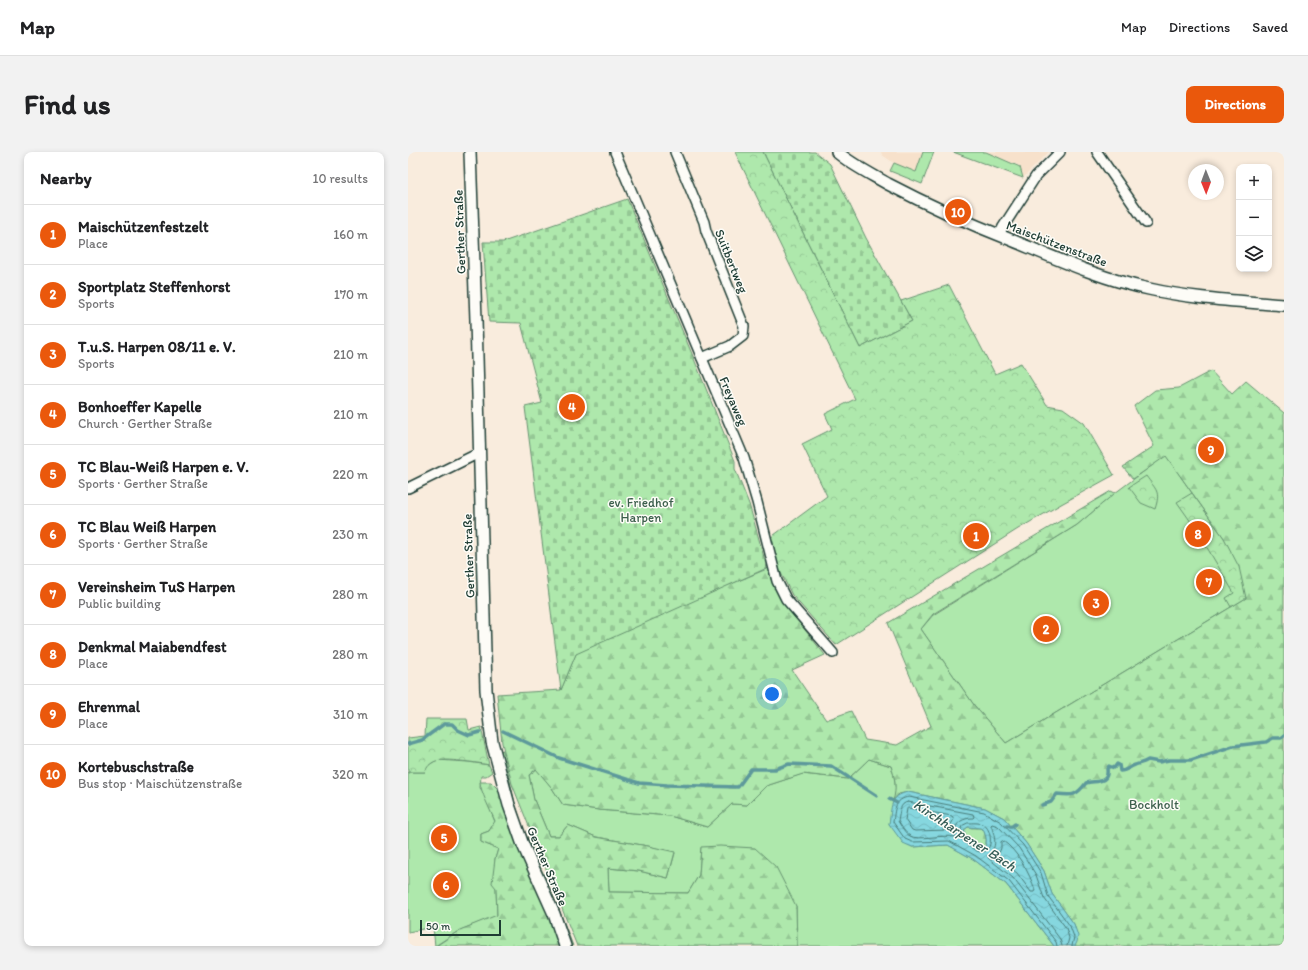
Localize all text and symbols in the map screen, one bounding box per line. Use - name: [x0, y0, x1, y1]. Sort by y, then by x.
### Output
- text: Map: [20, 16, 55, 39]
- text: Map: [1121, 19, 1147, 36]
- text: Directions: [1169, 19, 1230, 36]
- text: Saved: [1252, 19, 1288, 36]
- button: Directions: [1186, 86, 1284, 123]
- text: Find us: [24, 87, 111, 121]
- north arrow: [1188, 164, 1224, 200]
- map controls: [1236, 164, 1272, 272]
- button: +: [1236, 164, 1272, 200]
- text: Nearby: [40, 168, 92, 188]
- text: 10 results: [312, 171, 368, 186]
- street label: Gerther Straße: [451, 189, 468, 275]
- pin: 10: [945, 197, 971, 227]
- button: −: [1236, 200, 1272, 236]
- street label: Maischützenstraße: [1004, 217, 1109, 270]
- text: Maischützenfestzelt: [78, 218, 209, 236]
- text: 1: [50, 227, 56, 242]
- text: 160 m: [333, 227, 368, 242]
- street label: Suitbertweg: [712, 227, 751, 296]
- text: Place: [78, 236, 108, 251]
- button: layers: [1236, 236, 1272, 272]
- text: Sportplatz Steffenhorst: [78, 278, 230, 296]
- text: 2: [50, 287, 56, 302]
- text: 170 m: [334, 287, 368, 302]
- text: Sports: [78, 296, 114, 311]
- text: T.u.S. Harpen 08/11 e. V.: [78, 338, 236, 356]
- text: 3: [49, 347, 57, 362]
- text: 210 m: [333, 347, 368, 362]
- text: Sports: [78, 356, 114, 371]
- street label: Freyaweg: [716, 374, 751, 428]
- pin: 4: [559, 392, 585, 422]
- text: Bonhoeffer Kapelle: [78, 398, 202, 416]
- text: 4: [49, 407, 57, 422]
- text: 210 m: [333, 407, 368, 422]
- text: Church · Gerther Straße: [78, 416, 212, 431]
- pin: 9: [1198, 435, 1224, 465]
- text: TC Blau-Weiß Harpen e. V.: [78, 458, 249, 476]
- text: 5: [50, 467, 56, 482]
- text: 220 m: [332, 467, 368, 482]
- text: Sports · Gerther Straße: [78, 476, 208, 491]
- park label: ev. Friedhof Harpen: [608, 495, 674, 525]
- street label: Gerther Straße: [460, 513, 477, 599]
- text: TC Blau Weiß Harpen: [78, 518, 216, 536]
- pin: 8: [1185, 519, 1211, 549]
- pin: 1: [963, 521, 989, 551]
- text: 6: [50, 527, 56, 542]
- text: 230 m: [332, 527, 368, 542]
- text: Sports · Gerther Straße: [78, 536, 208, 551]
- pin: 7: [1196, 567, 1222, 597]
- text: Vereinsheim TuS Harpen: [78, 578, 235, 596]
- text: 7: [50, 587, 56, 602]
- text: 280 m: [332, 587, 368, 602]
- pin: 3: [1083, 588, 1109, 618]
- text: Public building: [78, 596, 161, 611]
- pin: 2: [1033, 614, 1059, 644]
- text: Denkmal Maiabendfest: [78, 638, 227, 656]
- text: 8: [49, 647, 57, 662]
- text: 280 m: [332, 647, 368, 662]
- text: Place: [78, 656, 108, 671]
- your location: [762, 684, 782, 704]
- text: Ehrenmal: [78, 698, 140, 716]
- text: 9: [50, 707, 56, 722]
- text: 310 m: [333, 707, 368, 722]
- text: Place: [78, 716, 108, 731]
- text: Kortebuschstraße: [78, 758, 194, 776]
- text: 10: [46, 767, 60, 782]
- text: 320 m: [332, 767, 368, 782]
- text: Bus stop · Maischützenstraße: [78, 776, 242, 791]
- water label: Kirchharpener Bach: [910, 796, 1020, 875]
- park label: Bockholt: [1129, 797, 1179, 812]
- pin: 5: [431, 823, 457, 853]
- street label: Gerther Straße: [524, 824, 571, 908]
- pin: 6: [433, 870, 459, 900]
- scale bar: [420, 918, 501, 937]
- text: 50 m: [426, 920, 450, 933]

